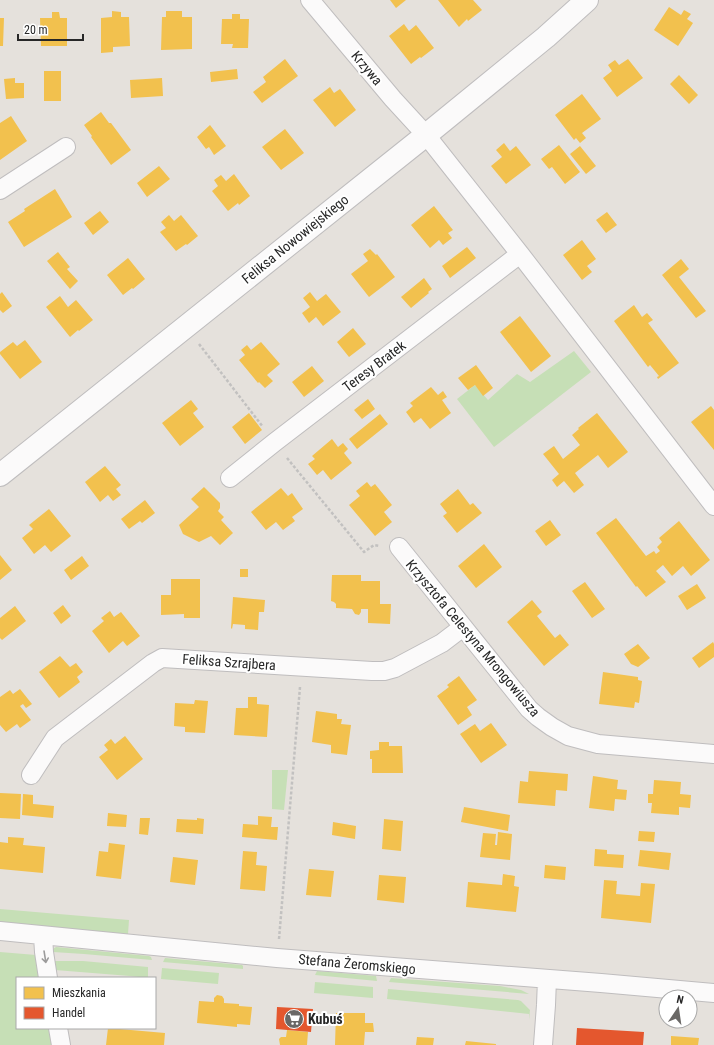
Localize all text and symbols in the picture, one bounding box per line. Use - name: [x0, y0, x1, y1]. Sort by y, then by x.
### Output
- scale bar: [18, 16, 83, 42]
- text: 20 m: [24, 23, 48, 37]
- street label: Krzywa: [348, 48, 386, 88]
- street label: Feliksa Nowowiejskiego: [239, 191, 351, 287]
- street label: Teresy Bratek: [339, 337, 409, 395]
- street label: Krzysztofa Celestyna Mrongowiusza: [403, 556, 543, 720]
- street label: Feliksa Szrajbera: [182, 651, 276, 673]
- one-way arrow: [41, 950, 49, 963]
- street label: Stefana Żeromskiego: [298, 951, 416, 977]
- legend: [16, 977, 156, 1029]
- text: Mieszkania: [52, 986, 106, 1000]
- north arrow: [658, 989, 698, 1029]
- text: N: [675, 993, 685, 1007]
- text: Handel: [52, 1006, 85, 1020]
- supermarket icon: Kubuś: [283, 1008, 305, 1030]
- place label: Kubuś: [308, 1011, 343, 1027]

